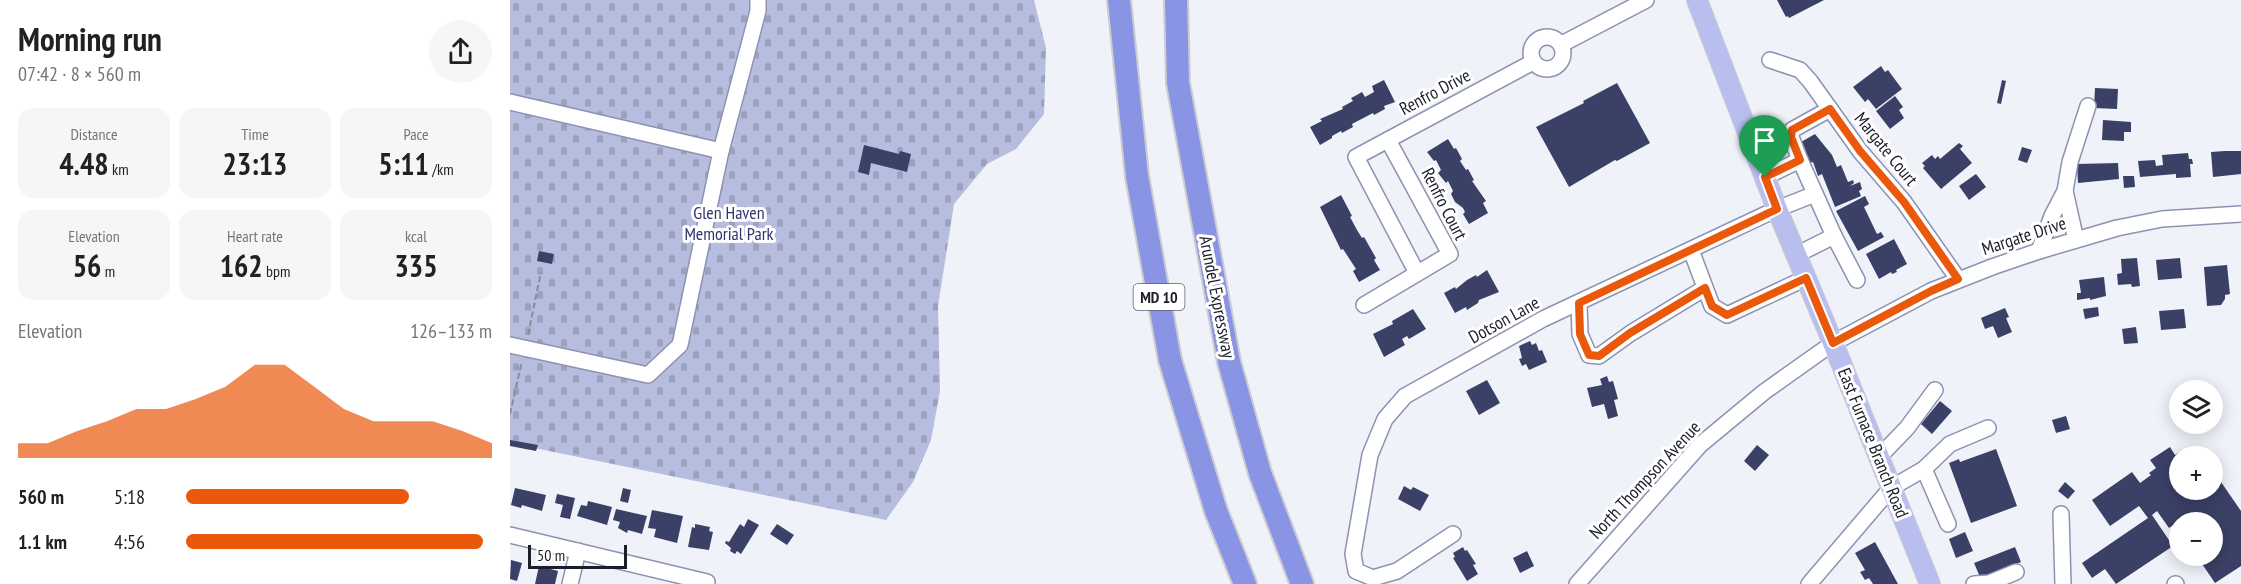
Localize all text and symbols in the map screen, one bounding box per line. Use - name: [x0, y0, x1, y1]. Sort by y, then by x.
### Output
- text: Morning run: [18, 17, 162, 60]
- button: share: [429, 20, 492, 83]
- text: 07:42 · 8 × 560 m: [18, 61, 141, 87]
- street label: Renfro Drive: [1395, 63, 1474, 120]
- street label: Margate Court: [1850, 107, 1923, 190]
- pin: [1739, 115, 1790, 177]
- text: Distance: [70, 124, 118, 144]
- text: Time: [241, 124, 269, 144]
- text: Pace: [403, 124, 429, 144]
- icon: arrive: [1748, 124, 1781, 157]
- text: 4.48: [59, 144, 109, 183]
- text: 23:13: [223, 144, 287, 183]
- text: 5:11: [378, 144, 429, 183]
- text: km: [109, 159, 129, 179]
- text: /km: [429, 159, 454, 179]
- street label: Renfro Court: [1416, 164, 1472, 244]
- park label: Glen Haven Memorial Park: [684, 201, 774, 245]
- street label: Margate Drive: [1979, 211, 2069, 260]
- text: Elevation: [68, 226, 120, 246]
- text: Heart rate: [227, 226, 283, 246]
- text: kcal: [405, 226, 427, 246]
- street label: Arundel Expressway: [1194, 234, 1241, 360]
- text: 56: [73, 246, 101, 285]
- text: 162: [220, 246, 263, 285]
- text: 335: [394, 246, 438, 285]
- text: m: [101, 261, 115, 281]
- text: bpm: [263, 261, 290, 281]
- road number: MD 10: [1134, 284, 1184, 310]
- street label: Dotson Lane: [1464, 291, 1543, 348]
- text: Elevation: [18, 318, 82, 344]
- text: 126–133 m: [410, 318, 492, 344]
- street label: East Furnace Branch Road: [1833, 364, 1914, 521]
- map controls: [2169, 380, 2223, 566]
- button: layers: [2169, 380, 2223, 434]
- street label: North Thompson Avenue: [1584, 416, 1705, 543]
- button: +: [2169, 446, 2223, 500]
- text: 560 m: [18, 484, 64, 510]
- text: 5:18: [114, 484, 145, 510]
- button: −: [2169, 512, 2223, 566]
- text: 1.1 km: [18, 529, 67, 555]
- text: 4:56: [114, 529, 145, 555]
- scale bar: [528, 542, 627, 570]
- text: 50 m: [537, 545, 565, 565]

